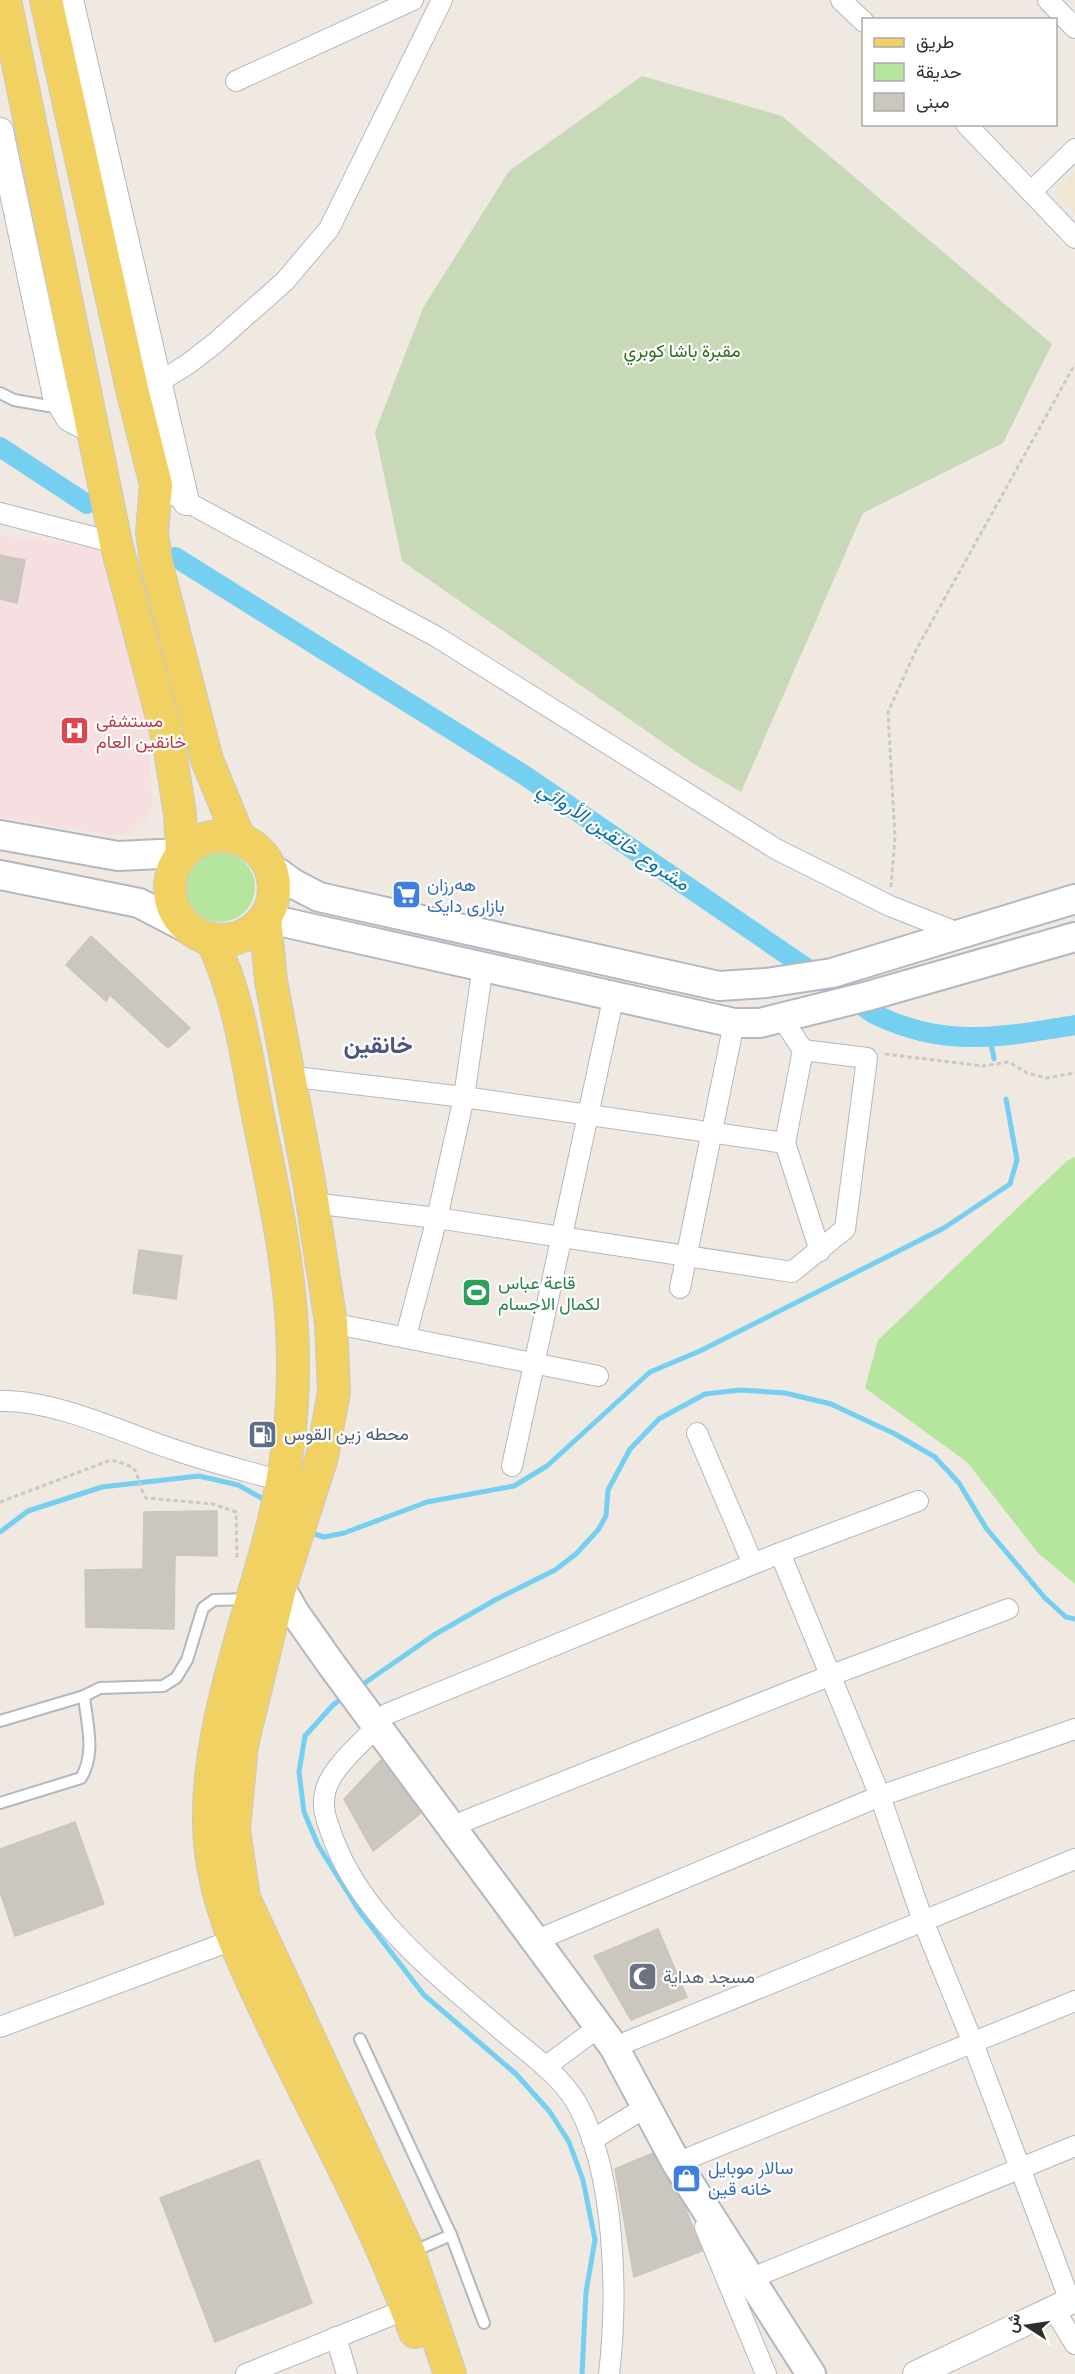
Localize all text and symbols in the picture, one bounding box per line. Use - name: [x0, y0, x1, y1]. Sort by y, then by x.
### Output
- legend: [862, 18, 1057, 126]
- text: طريق: [916, 31, 954, 53]
- text: حديقة: [916, 61, 962, 83]
- text: مبنى: [916, 91, 950, 113]
- park label: مقبرة باشا كوبري: [623, 340, 741, 366]
- place label: مستشفى خانقين العام: [96, 710, 186, 754]
- hospital icon: مستشفى خانقين العام: [59, 715, 91, 747]
- water label: مشروع خانقين الأروائي: [531, 776, 694, 900]
- place label: هەرزان بازاری دایک: [427, 874, 505, 917]
- supermarket icon: هەرزان بازاری دایک: [390, 879, 422, 911]
- district label: خانقين: [343, 1031, 413, 1059]
- place label: قاعة عباس لكمال الاجسام: [498, 1272, 600, 1316]
- sports icon: قاعة عباس لكمال الاجسام: [461, 1277, 493, 1309]
- fuel station icon: محطه زين القوس: [247, 1418, 279, 1450]
- place label: محطه زين القوس: [284, 1423, 409, 1445]
- mosque icon: مسجد هداية: [626, 1961, 658, 1993]
- place label: مسجد هداية: [663, 1966, 755, 1988]
- place label: سالار موبايل خانه قين: [708, 2157, 793, 2200]
- shop icon: سالار موبايل خانه قين: [671, 2162, 703, 2194]
- north arrow: [997, 2296, 1057, 2356]
- text: ش: [1002, 2312, 1024, 2334]

